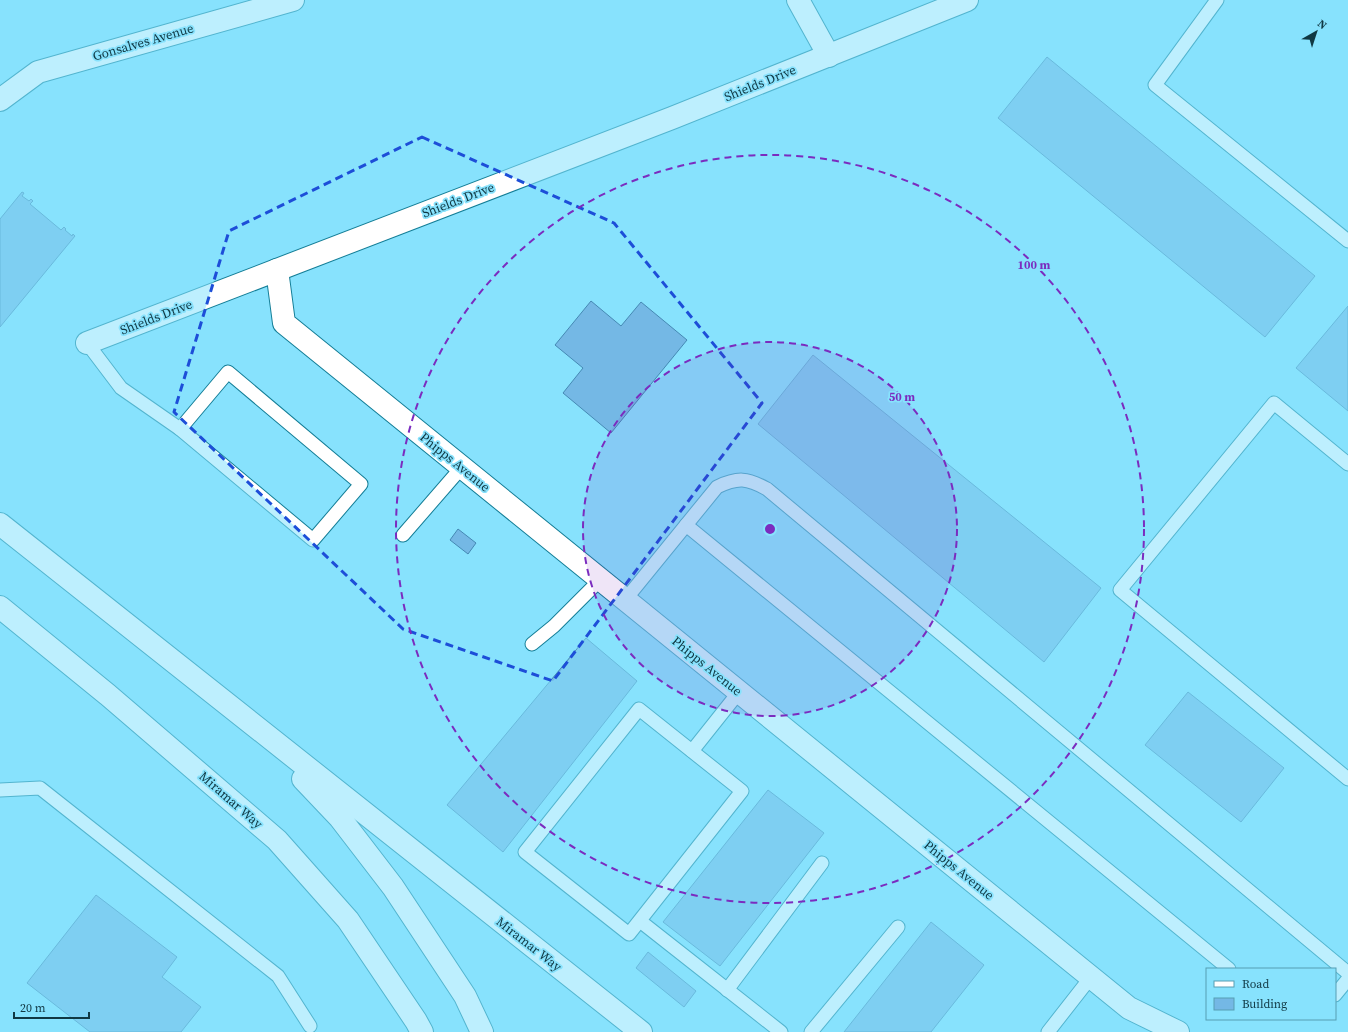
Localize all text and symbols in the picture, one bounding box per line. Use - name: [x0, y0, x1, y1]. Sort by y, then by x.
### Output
- north arrow: [1296, 12, 1336, 52]
- text: N: [1314, 16, 1330, 33]
- street label: Gonsalves Avenue: [91, 19, 196, 65]
- street label: Shields Drive: [722, 61, 799, 105]
- street label: Shields Drive: [419, 178, 497, 222]
- text: 100 m: [1018, 257, 1051, 273]
- street label: Shields Drive: [117, 295, 195, 339]
- text: 50 m: [889, 389, 915, 405]
- street label: Phipps Avenue: [416, 428, 494, 496]
- centre of rings: [763, 522, 777, 536]
- street label: Phipps Avenue: [668, 632, 746, 700]
- street label: Miramar Way: [196, 768, 267, 832]
- street label: Phipps Avenue: [920, 836, 998, 904]
- street label: Miramar Way: [493, 913, 565, 975]
- legend: [1206, 968, 1336, 1020]
- text: Road: [1242, 976, 1269, 992]
- scale bar: [14, 994, 89, 1020]
- text: Building: [1242, 996, 1287, 1012]
- text: 20 m: [20, 1000, 46, 1016]

